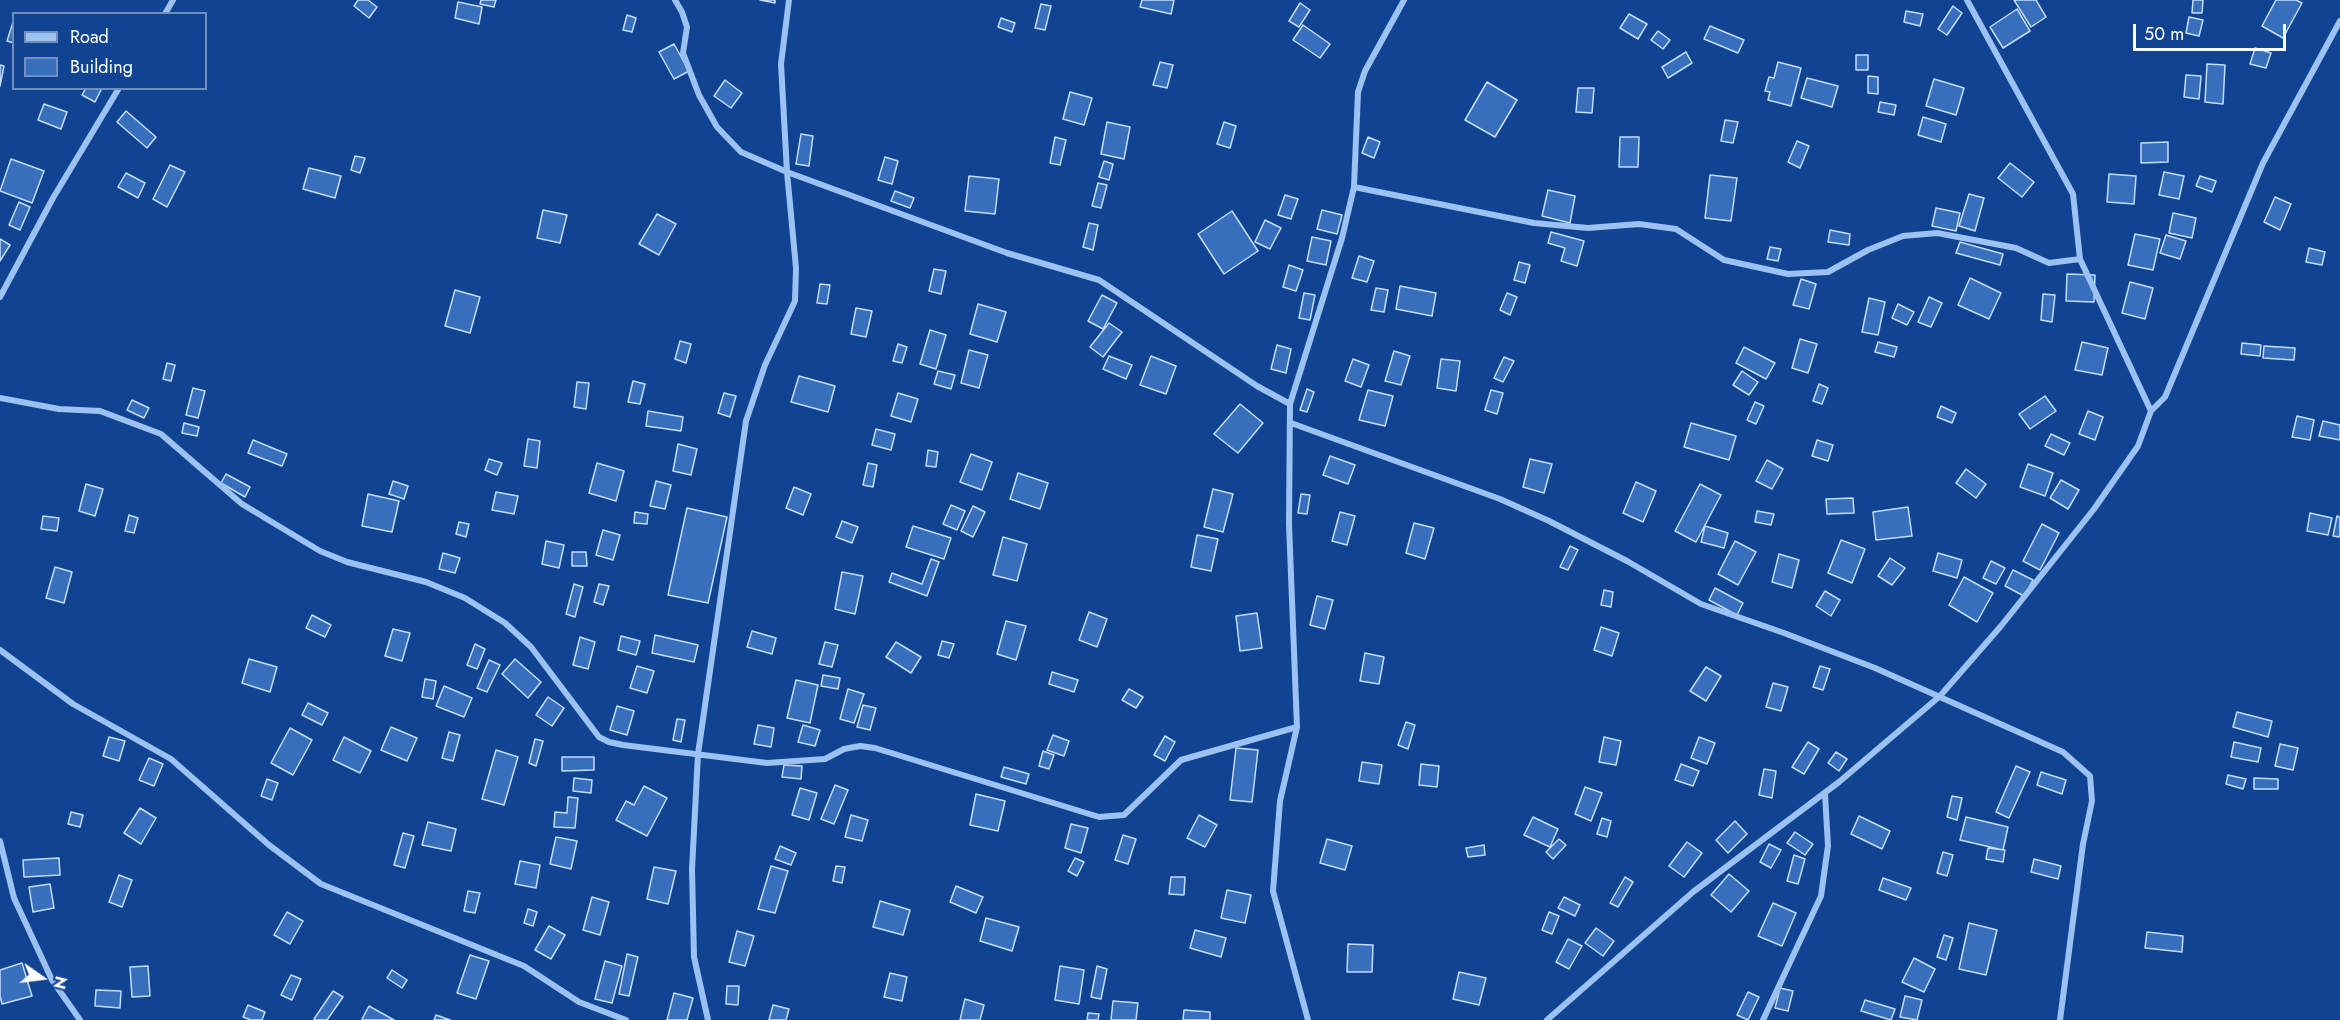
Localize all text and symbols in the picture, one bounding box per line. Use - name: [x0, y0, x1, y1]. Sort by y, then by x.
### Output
- legend: [12, 12, 207, 90]
- scale bar: [2136, 12, 2289, 50]
- text: 50 m: [2144, 21, 2184, 47]
- text: Road: [70, 24, 109, 50]
- text: Building: [70, 54, 133, 80]
- north arrow: [12, 948, 72, 1008]
- text: N: [47, 974, 73, 991]

